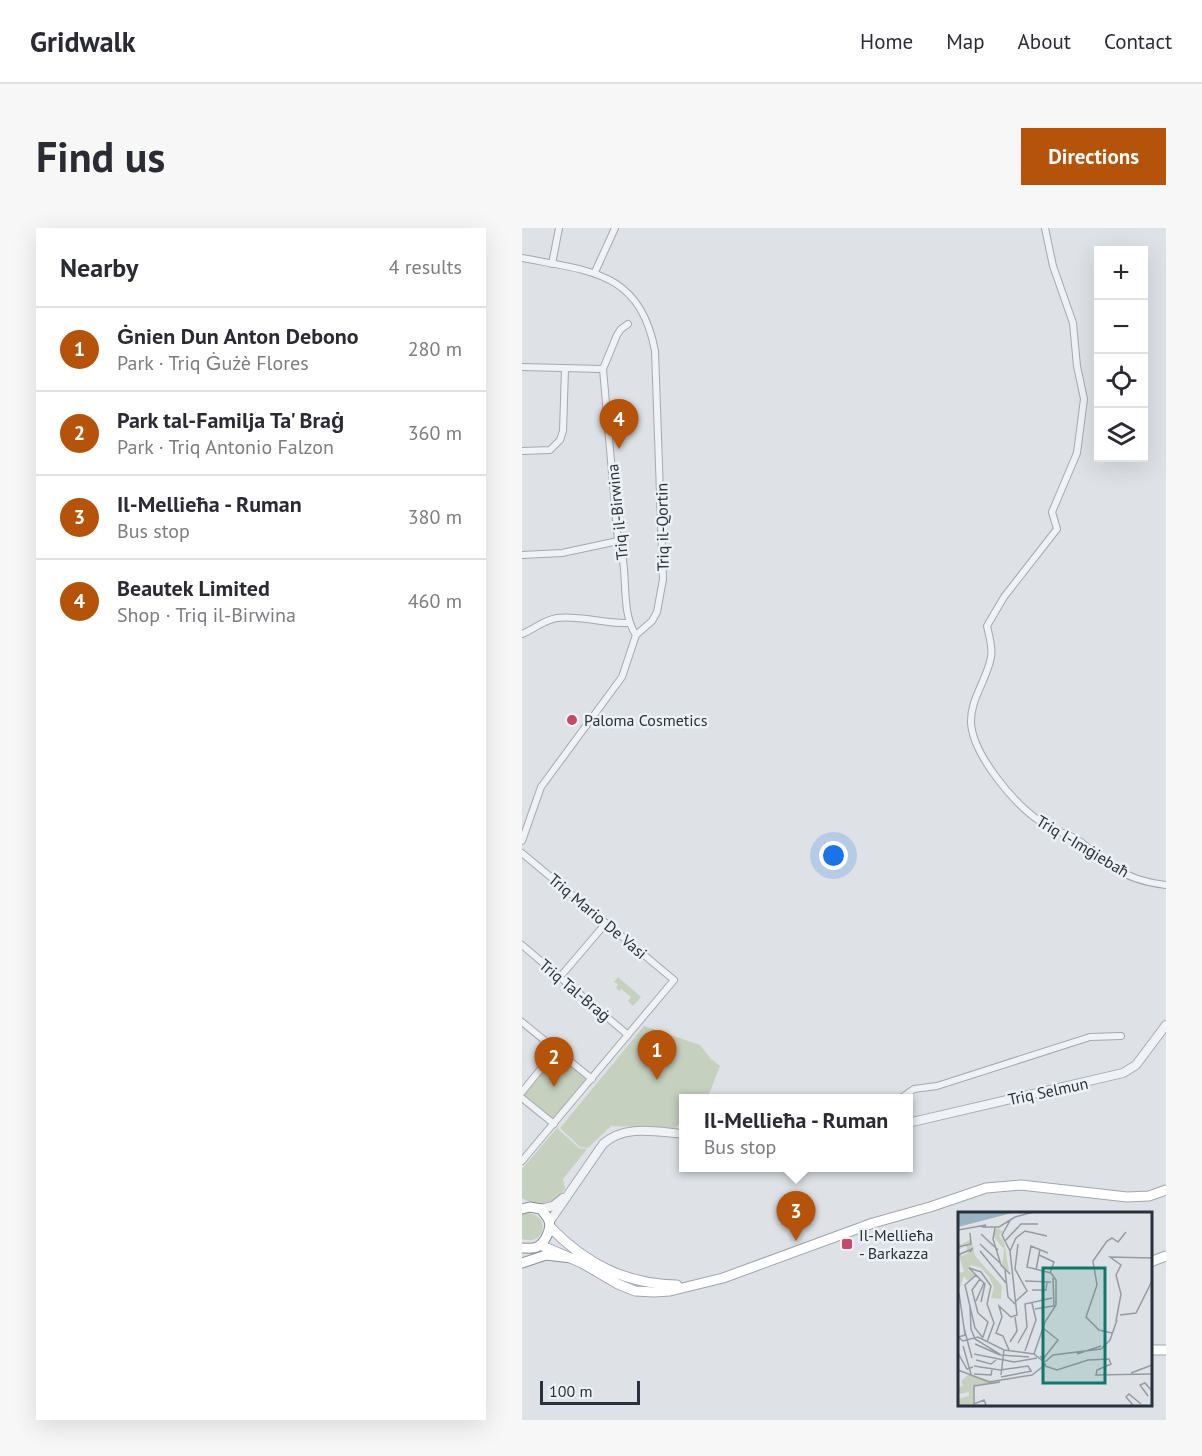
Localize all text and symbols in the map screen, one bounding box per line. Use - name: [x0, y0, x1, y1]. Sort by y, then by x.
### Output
- text: Gridwalk: [30, 23, 136, 60]
- text: Home: [860, 28, 913, 55]
- text: Map: [946, 28, 985, 55]
- text: About: [1018, 28, 1071, 55]
- text: Contact: [1104, 28, 1172, 55]
- button: Directions: [1021, 128, 1166, 185]
- text: Find us: [36, 129, 165, 184]
- map controls: [1094, 246, 1148, 462]
- button: +: [1094, 246, 1148, 300]
- text: Nearby: [60, 251, 138, 284]
- text: 4 results: [389, 254, 462, 280]
- button: −: [1094, 300, 1148, 354]
- text: Ġnien Dun Anton Debono: [117, 322, 359, 350]
- text: 1: [74, 336, 85, 362]
- text: 280 m: [408, 336, 462, 362]
- text: Park · Triq Ġużè Flores: [117, 350, 309, 376]
- button: locate: [1094, 354, 1148, 408]
- pin: 4: [600, 400, 638, 449]
- text: Park tal-Familja Ta' Braġ: [117, 406, 344, 434]
- button: layers: [1094, 408, 1148, 462]
- text: 2: [74, 420, 85, 446]
- text: 360 m: [408, 420, 462, 446]
- text: Park · Triq Antonio Falzon: [117, 434, 334, 460]
- street label: Triq il-Birwina: [602, 463, 632, 561]
- street label: Triq il-Qortin: [651, 483, 673, 571]
- text: Il-Mellieħa - Ruman: [117, 490, 302, 518]
- text: 3: [74, 504, 85, 530]
- text: 380 m: [408, 504, 462, 530]
- text: Bus stop: [117, 518, 190, 544]
- text: Beautek Limited: [117, 574, 270, 602]
- text: 4: [74, 588, 85, 614]
- text: 460 m: [408, 588, 462, 614]
- text: Shop · Triq il-Birwina: [117, 602, 296, 628]
- place label: Paloma Cosmetics: [584, 710, 708, 730]
- marker: Paloma Cosmetics: [565, 713, 579, 727]
- street label: Triq l-Imġiebaħ: [1033, 811, 1133, 881]
- your location: [819, 841, 848, 870]
- street label: Triq Mario De Vasi: [545, 869, 651, 963]
- street label: Triq Tal-Braġ: [535, 955, 615, 1025]
- pin: 1: [638, 1030, 676, 1080]
- pin: 2: [534, 1038, 573, 1087]
- street label: Triq Selmun: [1006, 1073, 1090, 1109]
- popup: [679, 1094, 913, 1172]
- text: Il-Mellieħa - Ruman: [704, 1106, 888, 1134]
- text: Bus stop: [704, 1134, 776, 1160]
- pin: 3: [776, 1192, 816, 1241]
- inset map: [958, 1212, 1151, 1405]
- place label: Il-Mellieħa - Barkazza: [859, 1225, 933, 1263]
- marker: Il-Mellieħa - Barkazza: [840, 1237, 854, 1251]
- scale bar: [540, 1378, 640, 1406]
- text: 100 m: [549, 1381, 592, 1401]

